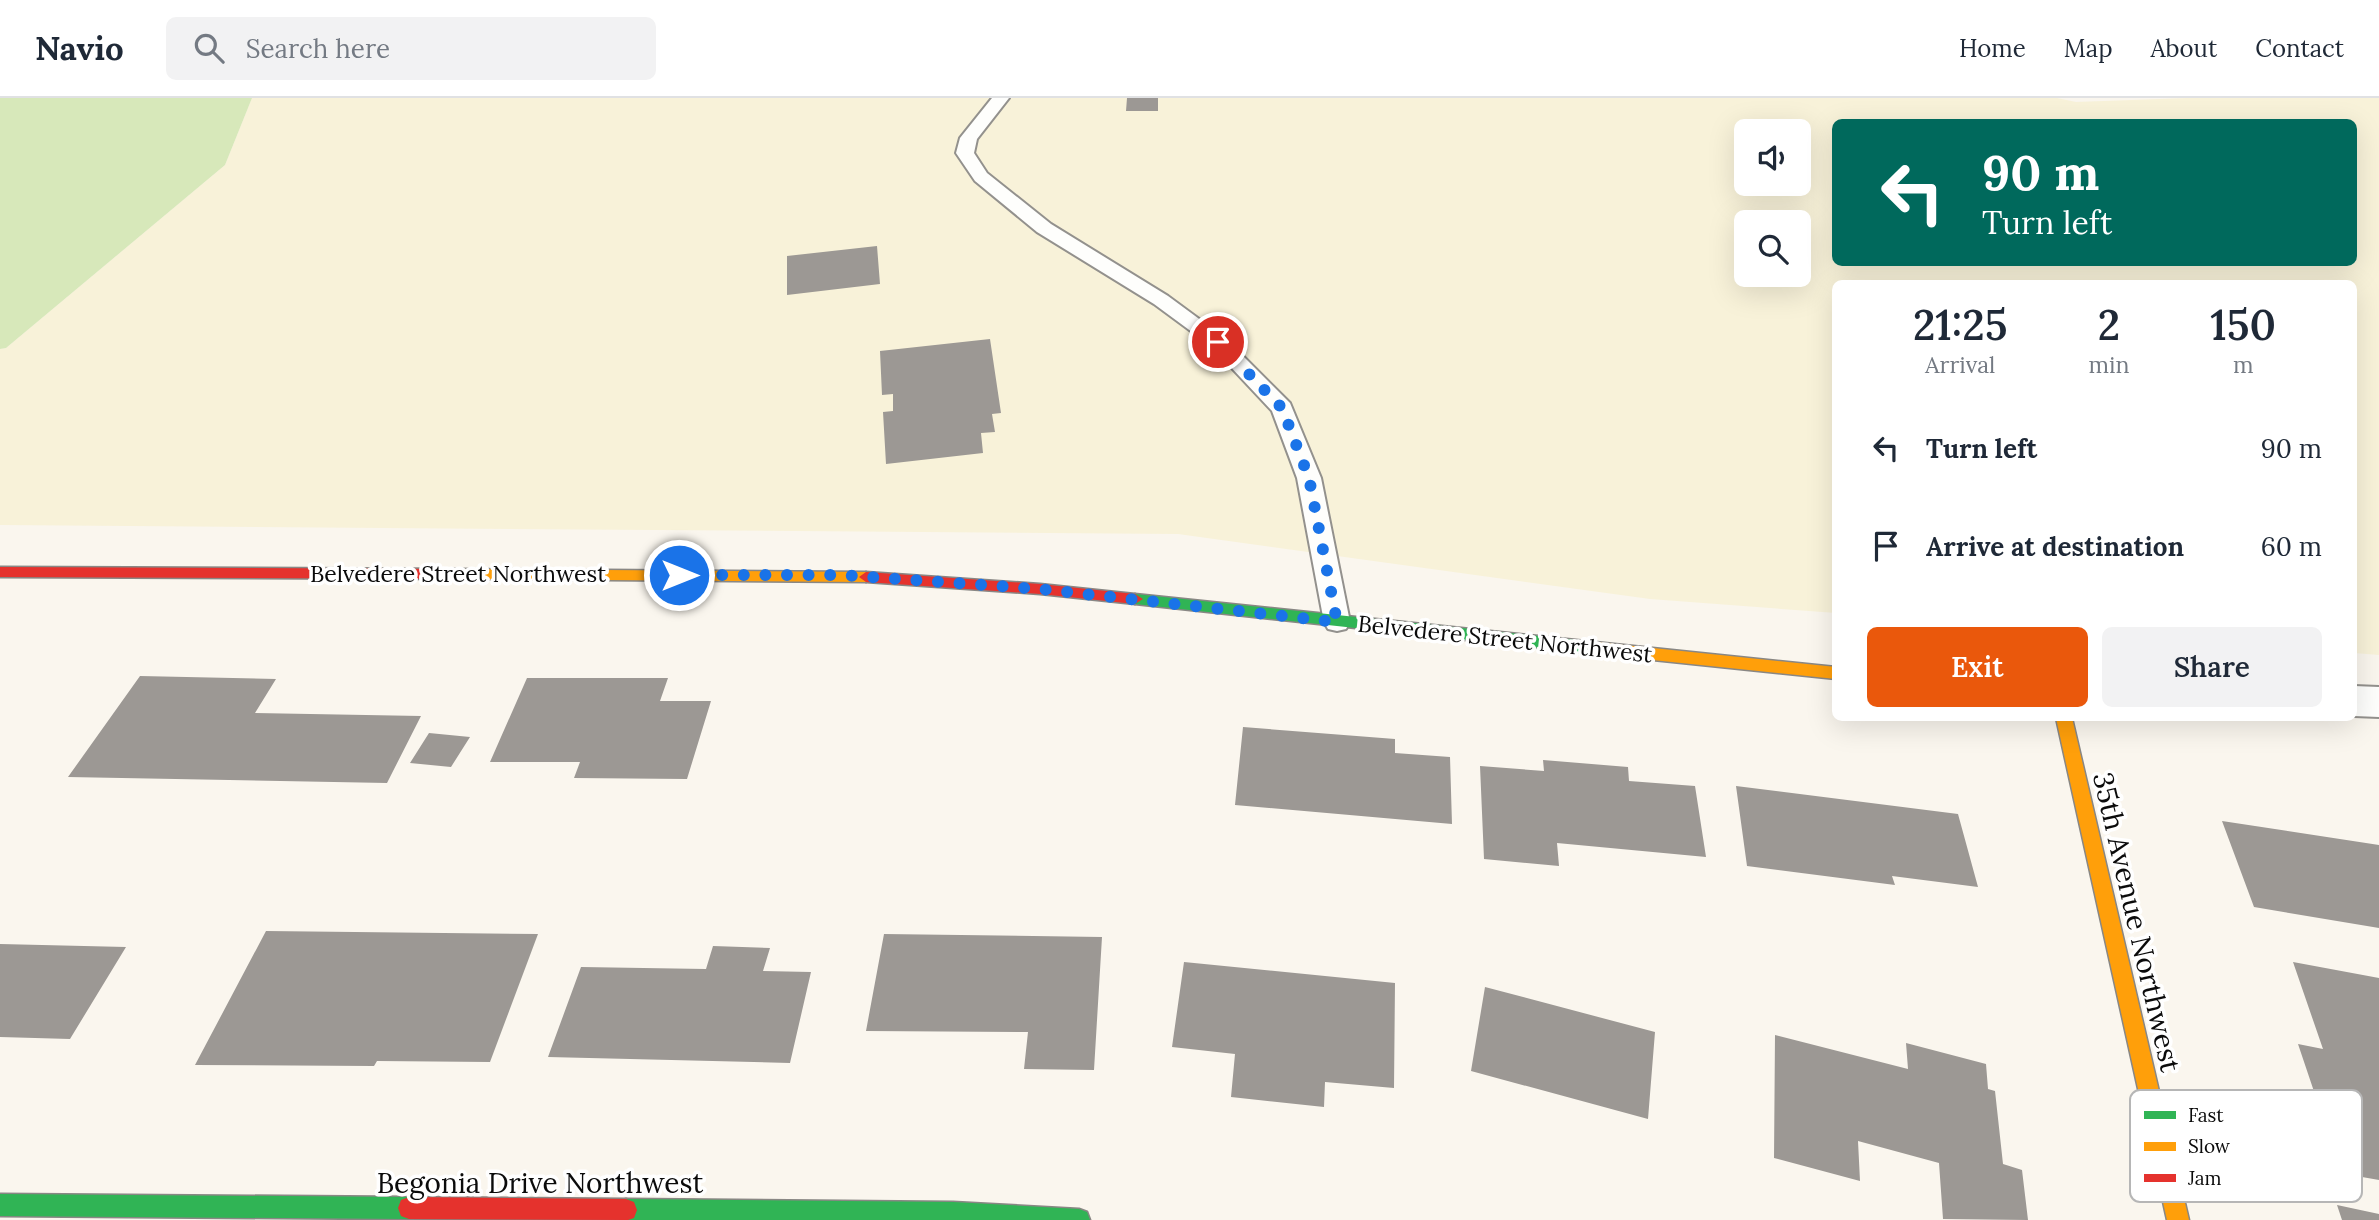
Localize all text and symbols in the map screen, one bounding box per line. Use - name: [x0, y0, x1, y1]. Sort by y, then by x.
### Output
- search box: [166, 17, 656, 80]
- text: Navio: [35, 27, 124, 69]
- icon: search: [190, 29, 228, 67]
- text: Search here: [246, 32, 390, 65]
- text: Home: [1959, 33, 2026, 64]
- text: Map: [2064, 33, 2113, 64]
- text: About: [2151, 33, 2217, 64]
- text: Contact: [2255, 33, 2344, 64]
- map controls: [1734, 119, 1811, 287]
- button: sound: [1734, 119, 1811, 196]
- text: 90 m: [1982, 141, 2099, 203]
- icon: left: [1867, 147, 1958, 238]
- text: Turn left: [1982, 202, 2112, 243]
- button: search: [1734, 210, 1811, 287]
- text: 21:25: [1913, 298, 2008, 352]
- text: 2: [2098, 298, 2120, 352]
- text: 150: [2210, 298, 2276, 352]
- pin: [1188, 312, 1248, 372]
- icon: arrive: [1199, 323, 1237, 361]
- text: Arrival: [1925, 350, 1995, 379]
- text: min: [2088, 350, 2129, 379]
- text: m: [2233, 350, 2253, 379]
- icon: left: [1867, 429, 1905, 467]
- text: Turn left: [1926, 432, 2037, 465]
- text: 90 m: [2261, 432, 2322, 465]
- icon: arrive: [1867, 527, 1905, 565]
- text: Arrive at destination: [1926, 530, 2184, 563]
- text: 60 m: [2261, 530, 2322, 563]
- position arrow: [642, 538, 716, 612]
- street label: Belvedere Street Northwest: [310, 559, 606, 588]
- street label: Belvedere Street Northwest: [1356, 609, 1654, 668]
- button: Exit: [1867, 627, 2088, 707]
- button: Share: [2102, 627, 2322, 707]
- street label: 35th Avenue Northwest: [2085, 769, 2189, 1076]
- legend: [2130, 1090, 2362, 1202]
- text: Fast: [2188, 1103, 2224, 1127]
- text: Slow: [2188, 1134, 2231, 1158]
- street label: Begonia Drive Northwest: [377, 1165, 703, 1201]
- text: Jam: [2187, 1166, 2222, 1190]

